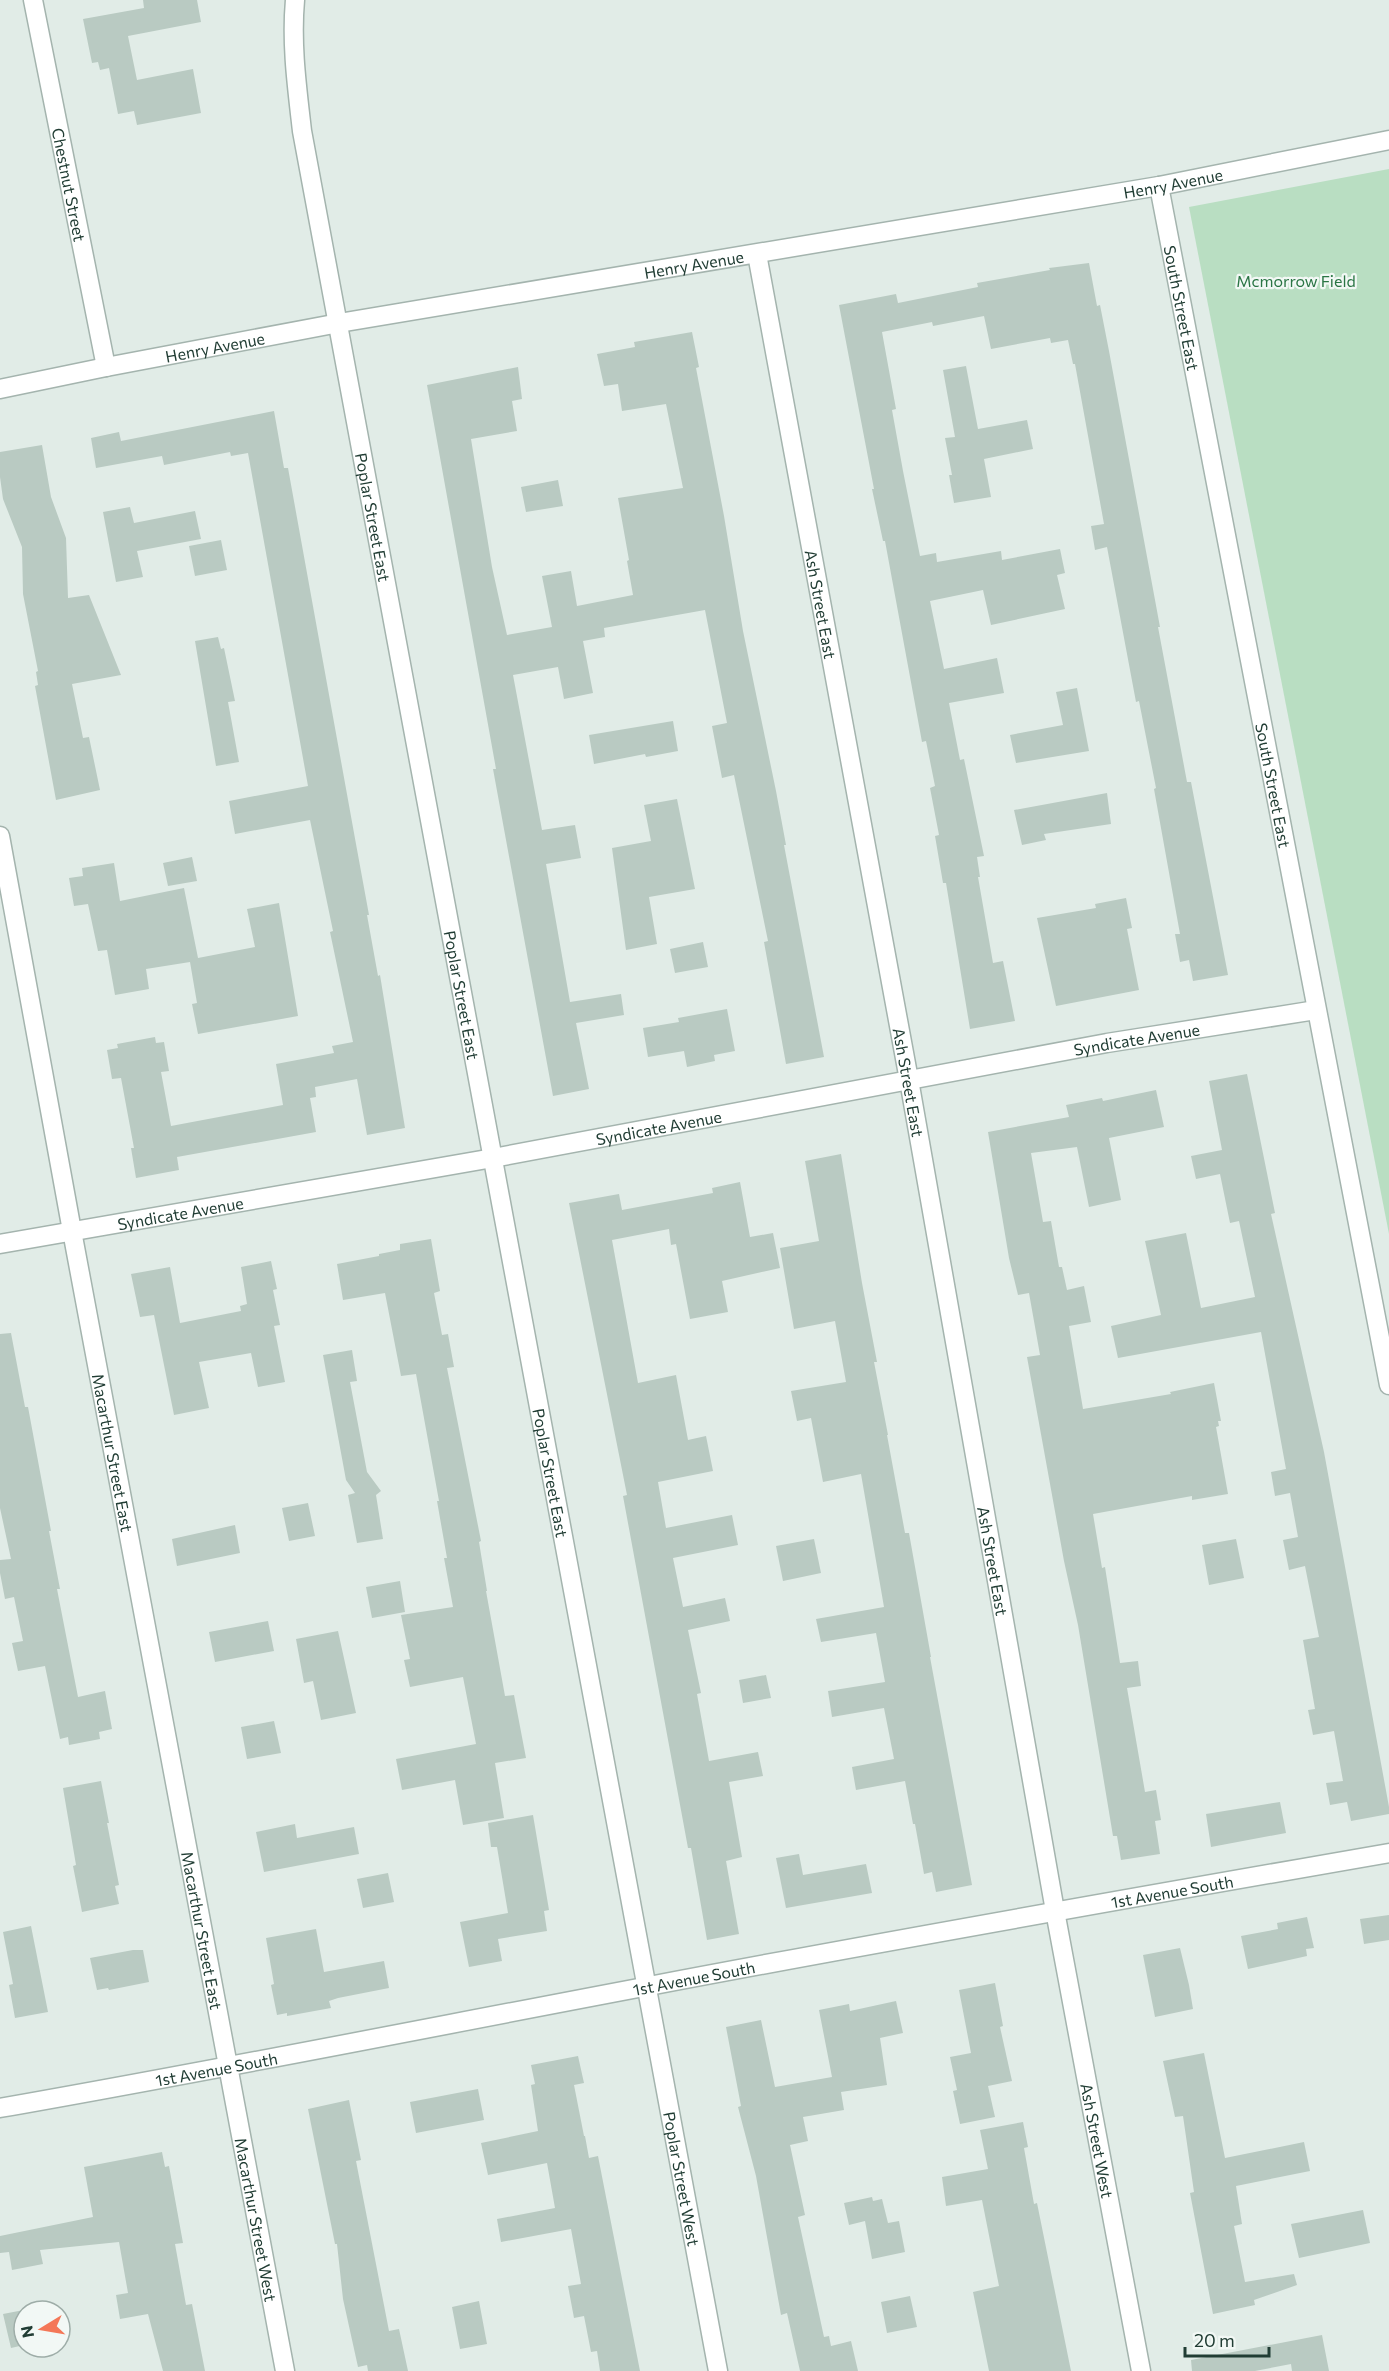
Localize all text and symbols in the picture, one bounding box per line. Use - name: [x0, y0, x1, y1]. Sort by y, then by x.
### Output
- street label: Chestnut Street: [49, 126, 90, 243]
- street label: Henry Avenue: [1122, 164, 1224, 201]
- street label: South Street East: [1161, 244, 1204, 372]
- street label: Henry Avenue: [642, 246, 745, 281]
- park label: Mcmorrow Field: [1236, 271, 1356, 290]
- street label: Henry Avenue: [164, 328, 266, 365]
- street label: Poplar Street East: [352, 451, 395, 583]
- street label: Ash Street East: [802, 548, 841, 661]
- street label: South Street East: [1253, 721, 1295, 850]
- street label: Poplar Street East: [441, 929, 484, 1061]
- street label: Syndicate Avenue: [1072, 1019, 1201, 1059]
- street label: Ash Street East: [890, 1026, 928, 1139]
- street label: Syndicate Avenue: [594, 1106, 723, 1148]
- street label: Syndicate Avenue: [116, 1192, 245, 1233]
- street label: Macarthur Street East: [89, 1372, 138, 1534]
- street label: Poplar Street East: [530, 1407, 573, 1539]
- street label: Ash Street East: [975, 1505, 1012, 1617]
- street label: Macarthur Street East: [179, 1850, 227, 2011]
- street label: 1st Avenue South: [1109, 1871, 1235, 1911]
- street label: 1st Avenue South: [631, 1957, 756, 1998]
- street label: 1st Avenue South: [154, 2048, 279, 2089]
- street label: Ash Street West: [1078, 2081, 1118, 2200]
- street label: Poplar Street West: [660, 2110, 704, 2248]
- street label: Macarthur Street West: [232, 2136, 281, 2303]
- north arrow: [12, 2299, 72, 2359]
- scale bar: [1185, 2320, 1269, 2358]
- text: N: [16, 2324, 37, 2340]
- text: 20 m: [1194, 2329, 1235, 2351]

